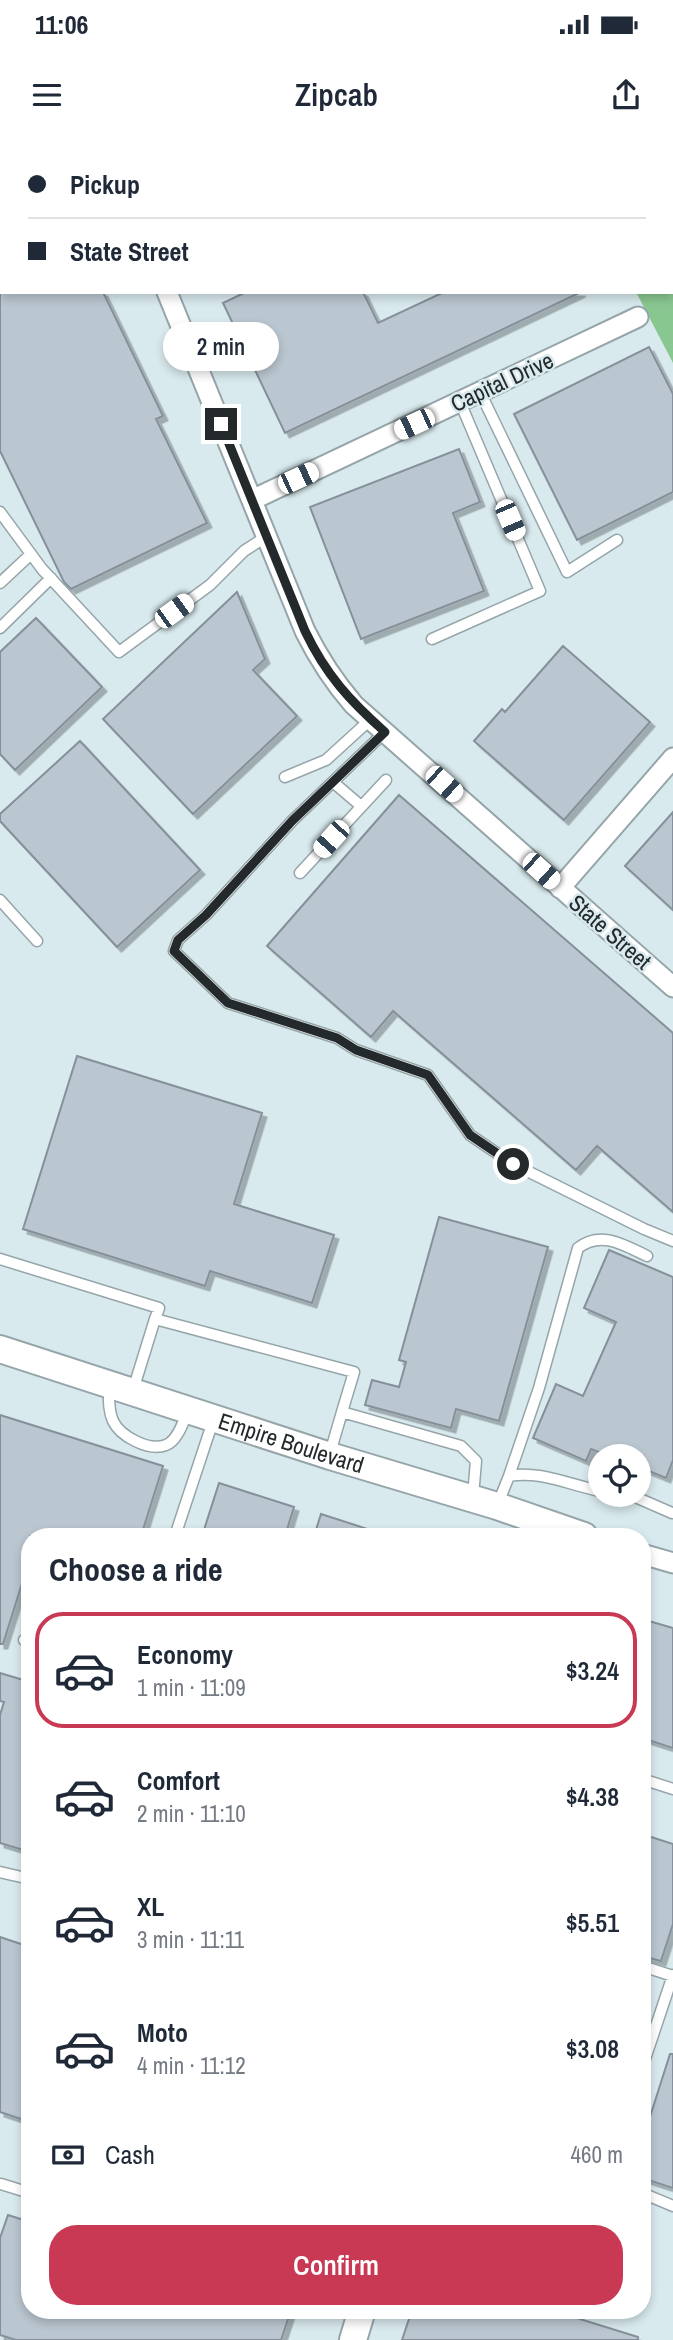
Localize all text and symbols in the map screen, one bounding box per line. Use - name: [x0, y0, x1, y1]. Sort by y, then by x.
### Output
- text: 11:06: [35, 7, 88, 42]
- text: Zipcab: [295, 73, 378, 116]
- icon: menu: [28, 76, 66, 114]
- icon: share: [607, 76, 645, 114]
- text: Pickup: [70, 167, 140, 202]
- text: State Street: [70, 234, 188, 269]
- callout: 2 min: [163, 322, 279, 372]
- text: 2 min: [197, 331, 245, 362]
- street label: Capital Drive: [445, 344, 558, 419]
- car: [391, 406, 438, 442]
- route end: [205, 408, 237, 440]
- car: [275, 460, 322, 496]
- car: [493, 497, 528, 543]
- car: [151, 590, 198, 632]
- car: [422, 762, 467, 806]
- car: [310, 816, 353, 862]
- car: [519, 849, 564, 893]
- street label: State Street: [563, 887, 658, 976]
- route start: [497, 1148, 529, 1180]
- street label: Empire Boulevard: [215, 1405, 368, 1480]
- map controls: [588, 1444, 651, 1507]
- button: locate: [588, 1444, 651, 1507]
- text: Choose a ride: [49, 1548, 223, 1591]
- text: Economy: [137, 1637, 233, 1672]
- icon: car: [53, 1639, 116, 1702]
- text: $3.24: [566, 1653, 619, 1688]
- text: 1 min · 11:09: [137, 1672, 246, 1703]
- text: Comfort: [137, 1763, 220, 1798]
- icon: car: [53, 1765, 116, 1828]
- text: $4.38: [566, 1779, 619, 1814]
- text: 2 min · 11:10: [137, 1798, 246, 1829]
- text: XL: [137, 1889, 164, 1924]
- icon: car: [53, 1891, 116, 1954]
- text: $5.51: [566, 1905, 619, 1940]
- text: 3 min · 11:11: [137, 1924, 244, 1955]
- text: Moto: [137, 2015, 188, 2050]
- icon: car: [53, 2017, 116, 2080]
- text: $3.08: [566, 2031, 619, 2066]
- text: 4 min · 11:12: [137, 2050, 246, 2081]
- icon: cash: [49, 2136, 87, 2174]
- text: Cash: [105, 2137, 155, 2172]
- text: 460 m: [571, 2139, 623, 2170]
- button: Confirm: [49, 2225, 623, 2305]

